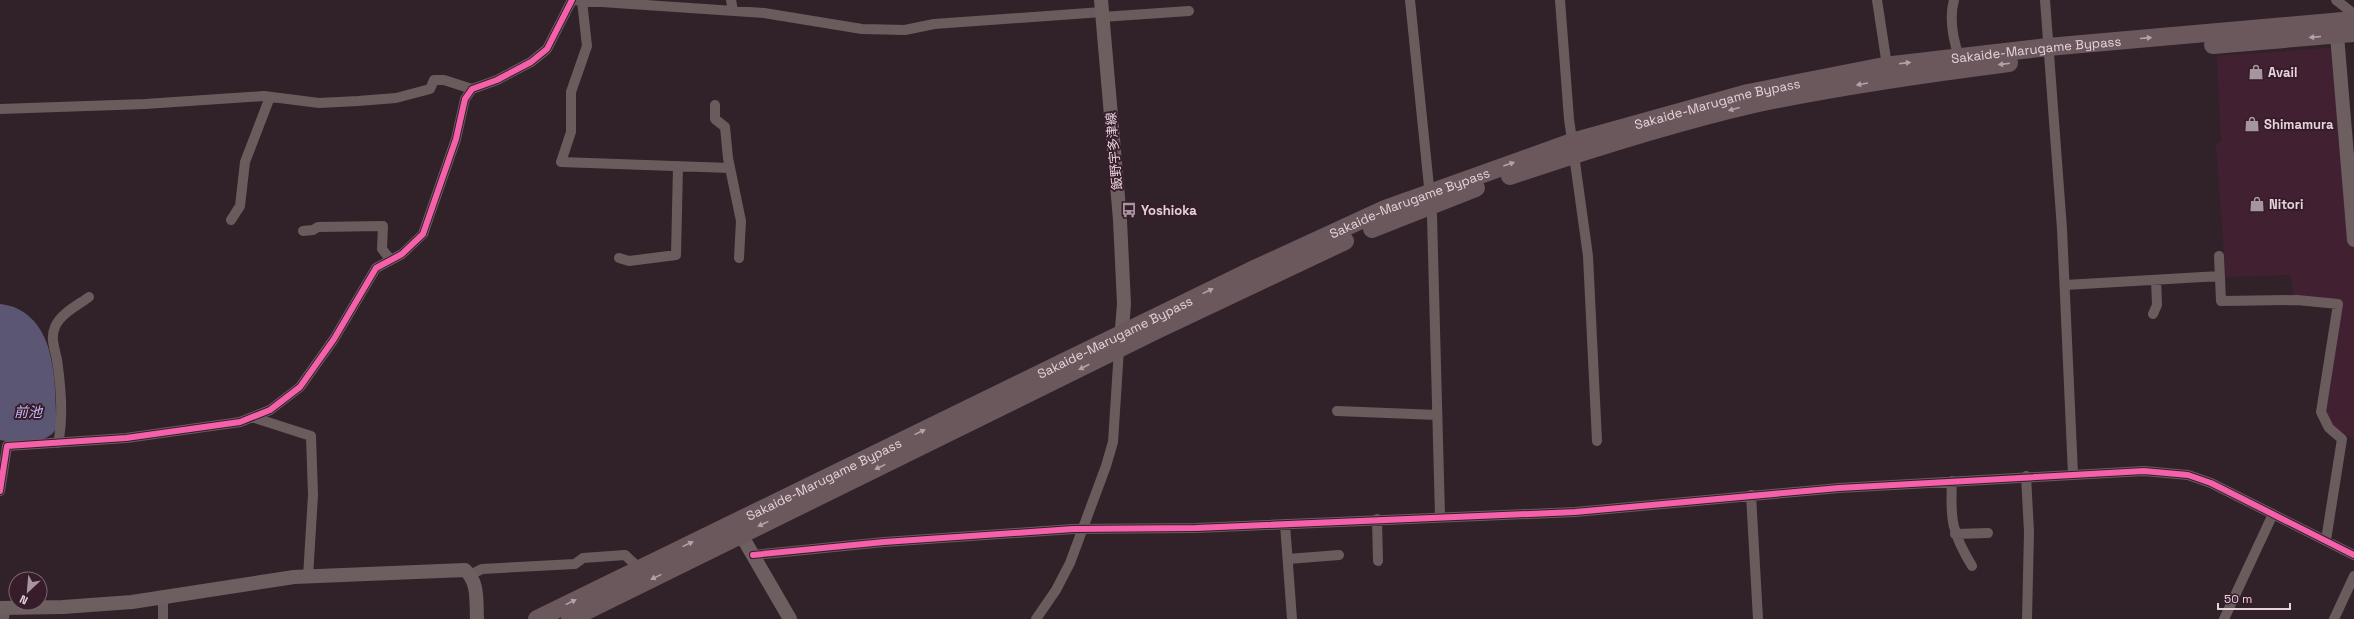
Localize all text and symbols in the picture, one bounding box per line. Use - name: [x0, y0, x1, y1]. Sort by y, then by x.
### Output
- street label: Sakaide-Marugame Bypass: [1950, 32, 2122, 67]
- one-way arrow: [2309, 33, 2321, 40]
- one-way arrow: [2140, 35, 2152, 42]
- one-way arrow: [1899, 60, 1911, 67]
- one-way arrow: [1998, 61, 2010, 67]
- shop icon: Avail: [2247, 63, 2265, 81]
- place label: Avail: [2268, 64, 2298, 81]
- street label: Sakaide-Marugame Bypass: [1632, 74, 1802, 133]
- one-way arrow: [1856, 81, 1868, 87]
- one-way arrow: [1728, 107, 1741, 113]
- street label: 飯野宇多津線: [1102, 111, 1126, 191]
- shop icon: Shimamura: [2243, 115, 2261, 133]
- place label: Shimamura: [2264, 116, 2334, 133]
- one-way arrow: [1503, 161, 1515, 167]
- street label: Sakaide-Marugame Bypass: [1327, 164, 1492, 242]
- shop icon: Nitori: [2248, 195, 2266, 213]
- place label: Nitori: [2269, 196, 2303, 213]
- bus stop icon: Yoshioka: [1120, 201, 1138, 219]
- place label: Yoshioka: [1141, 202, 1197, 219]
- one-way arrow: [1203, 288, 1214, 294]
- street label: Sakaide-Marugame Bypass: [1034, 292, 1195, 382]
- one-way arrow: [1079, 364, 1090, 370]
- water label: 前池: [14, 403, 44, 421]
- one-way arrow: [914, 429, 926, 435]
- street label: Sakaide-Marugame Bypass: [743, 434, 904, 524]
- one-way arrow: [874, 464, 885, 470]
- one-way arrow: [757, 521, 768, 527]
- one-way arrow: [682, 541, 694, 547]
- north arrow: [8, 571, 48, 611]
- one-way arrow: [650, 574, 662, 580]
- scale bar: [2218, 585, 2290, 611]
- text: 50 m: [2224, 591, 2252, 607]
- text: N: [17, 592, 30, 608]
- one-way arrow: [566, 599, 577, 605]

